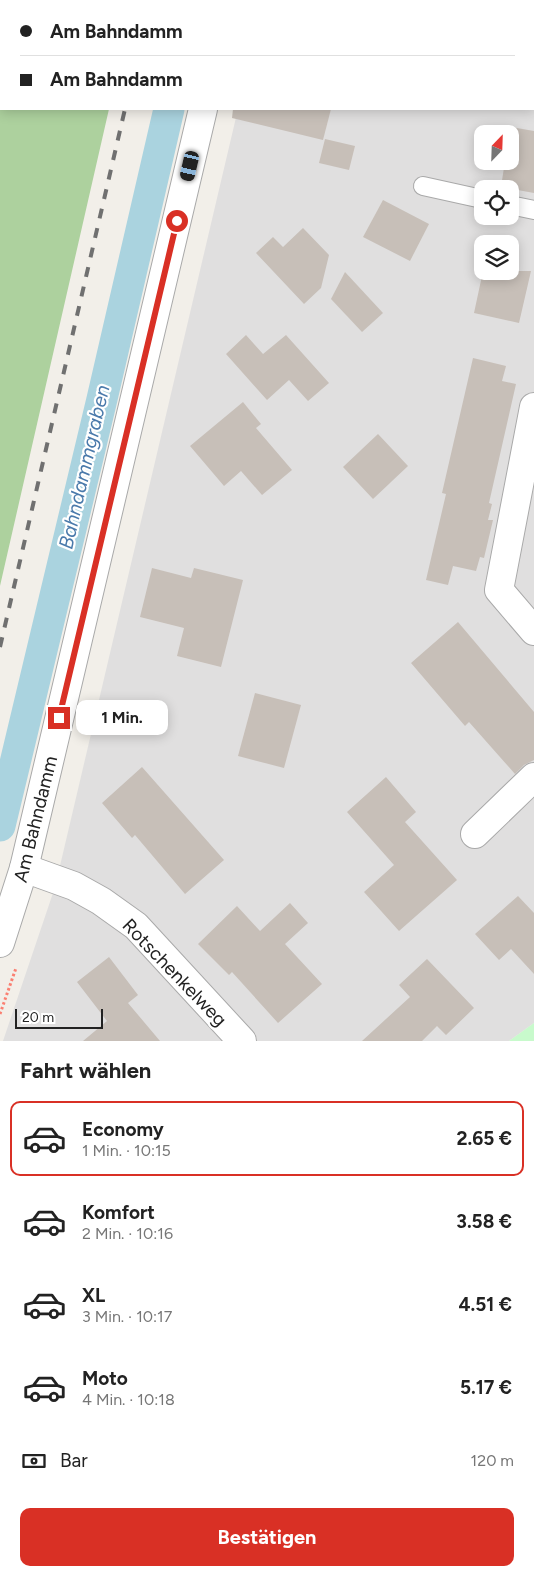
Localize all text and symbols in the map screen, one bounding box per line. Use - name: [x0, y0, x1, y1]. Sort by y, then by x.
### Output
- text: Am Bahndamm: [50, 20, 183, 43]
- text: Am Bahndamm: [50, 68, 183, 91]
- north arrow: [474, 125, 519, 170]
- map controls: [474, 125, 519, 280]
- car: [179, 150, 200, 182]
- button: locate: [474, 180, 519, 225]
- route start: [166, 210, 188, 232]
- button: layers: [474, 235, 519, 280]
- water label: Bahndammgraben: [53, 383, 115, 551]
- callout: 1 Min.: [76, 700, 169, 736]
- route end: [48, 707, 70, 729]
- text: 1 Min.: [101, 708, 143, 727]
- street label: Am Bahndamm: [9, 754, 62, 885]
- street label: Rotschenkelweg: [118, 914, 232, 1031]
- scale bar: [15, 1006, 102, 1029]
- text: 20 m: [22, 1009, 54, 1026]
- text: Fahrt wählen: [20, 1057, 151, 1084]
- icon: car: [22, 1116, 67, 1161]
- text: Economy: [82, 1118, 164, 1141]
- text: 2.65 €: [457, 1127, 512, 1150]
- text: 1 Min. · 10:15: [82, 1141, 171, 1160]
- icon: car: [22, 1199, 67, 1244]
- text: Komfort: [82, 1201, 155, 1224]
- text: 3.58 €: [456, 1210, 512, 1233]
- text: 2 Min. · 10:16: [82, 1224, 173, 1243]
- icon: car: [22, 1282, 67, 1327]
- text: XL: [82, 1284, 105, 1307]
- text: 4.51 €: [458, 1293, 512, 1316]
- text: 3 Min. · 10:17: [82, 1307, 172, 1326]
- icon: car: [22, 1365, 67, 1410]
- text: Moto: [82, 1367, 128, 1390]
- text: 5.17 €: [460, 1376, 512, 1399]
- text: 4 Min. · 10:18: [82, 1390, 175, 1409]
- icon: cash: [20, 1447, 48, 1475]
- text: Bar: [60, 1449, 88, 1472]
- text: 120 m: [471, 1451, 514, 1470]
- button: Bestätigen: [20, 1508, 514, 1566]

